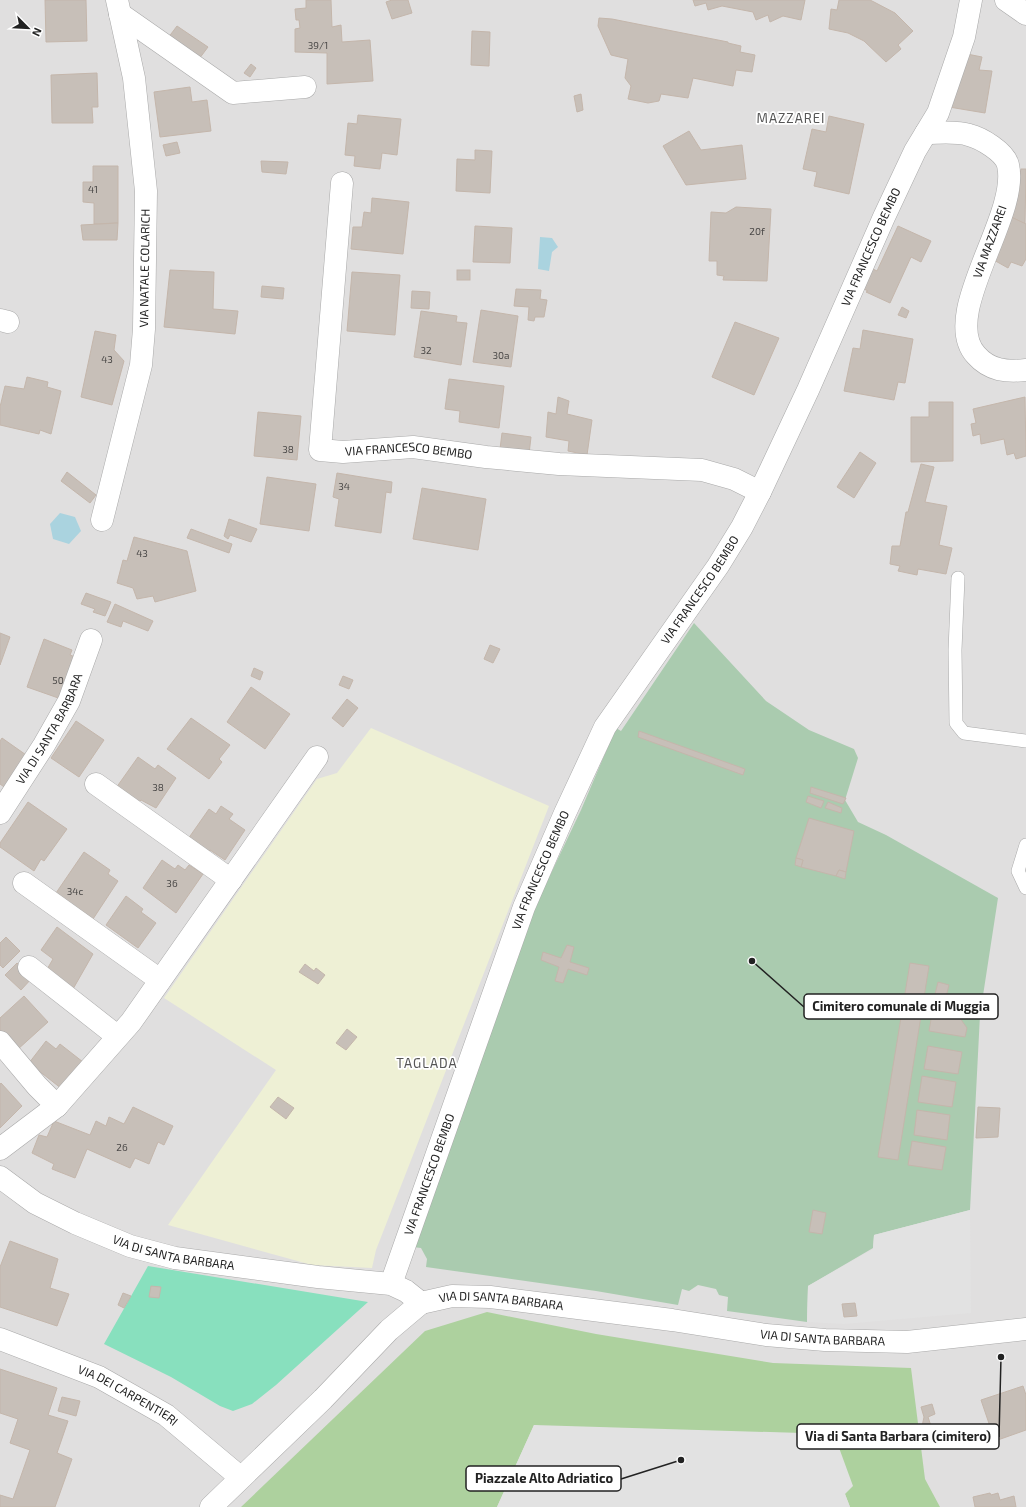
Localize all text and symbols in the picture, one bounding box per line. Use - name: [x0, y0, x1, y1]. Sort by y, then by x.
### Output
- north arrow: [8, 8, 48, 48]
- text: N: [30, 26, 45, 39]
- house number: 39/1: [308, 39, 328, 51]
- district label: MAZZAREI: [756, 110, 826, 126]
- house number: 41: [88, 183, 98, 195]
- street label: VIA FRANCESCO BEMBO: [838, 185, 903, 308]
- street label: VIA MAZZAREI: [969, 203, 1009, 280]
- street label: VIA NATALE COLARICH: [136, 208, 152, 327]
- house number: 20f: [749, 225, 765, 237]
- house number: 32: [420, 344, 432, 356]
- house number: 30a: [492, 349, 510, 361]
- house number: 43: [101, 353, 113, 365]
- street label: VIA FRANCESCO BEMBO: [344, 439, 473, 461]
- house number: 38: [282, 443, 294, 455]
- house number: 34: [338, 480, 350, 492]
- street label: VIA FRANCESCO BEMBO: [657, 533, 741, 646]
- house number: 43: [136, 547, 148, 559]
- street label: VIA DI SANTA BARBARA: [13, 671, 85, 787]
- house number: 50: [52, 674, 64, 686]
- house number: 38: [152, 781, 164, 793]
- street label: VIA FRANCESCO BEMBO: [509, 808, 571, 931]
- house number: 36: [166, 877, 178, 889]
- house number: 34c: [67, 885, 83, 897]
- callout: Cimitero comunale di Muggia: [804, 994, 998, 1019]
- text: Cimitero comunale di Muggia: [812, 998, 990, 1014]
- district label: TAGLADA: [396, 1055, 458, 1071]
- street label: VIA FRANCESCO BEMBO: [401, 1112, 457, 1237]
- house number: 26: [116, 1141, 128, 1153]
- street label: VIA DI SANTA BARBARA: [111, 1231, 236, 1272]
- street label: VIA DI SANTA BARBARA: [437, 1288, 565, 1312]
- street label: VIA DI SANTA BARBARA: [759, 1326, 886, 1347]
- street label: VIA DEI CARPENTIERI: [76, 1362, 181, 1428]
- callout: Via di Santa Barbara (cimitero): [797, 1424, 999, 1449]
- text: Via di Santa Barbara (cimitero): [805, 1428, 991, 1444]
- callout: Piazzale Alto Adriatico: [466, 1466, 621, 1491]
- text: Piazzale Alto Adriatico: [475, 1470, 613, 1486]

